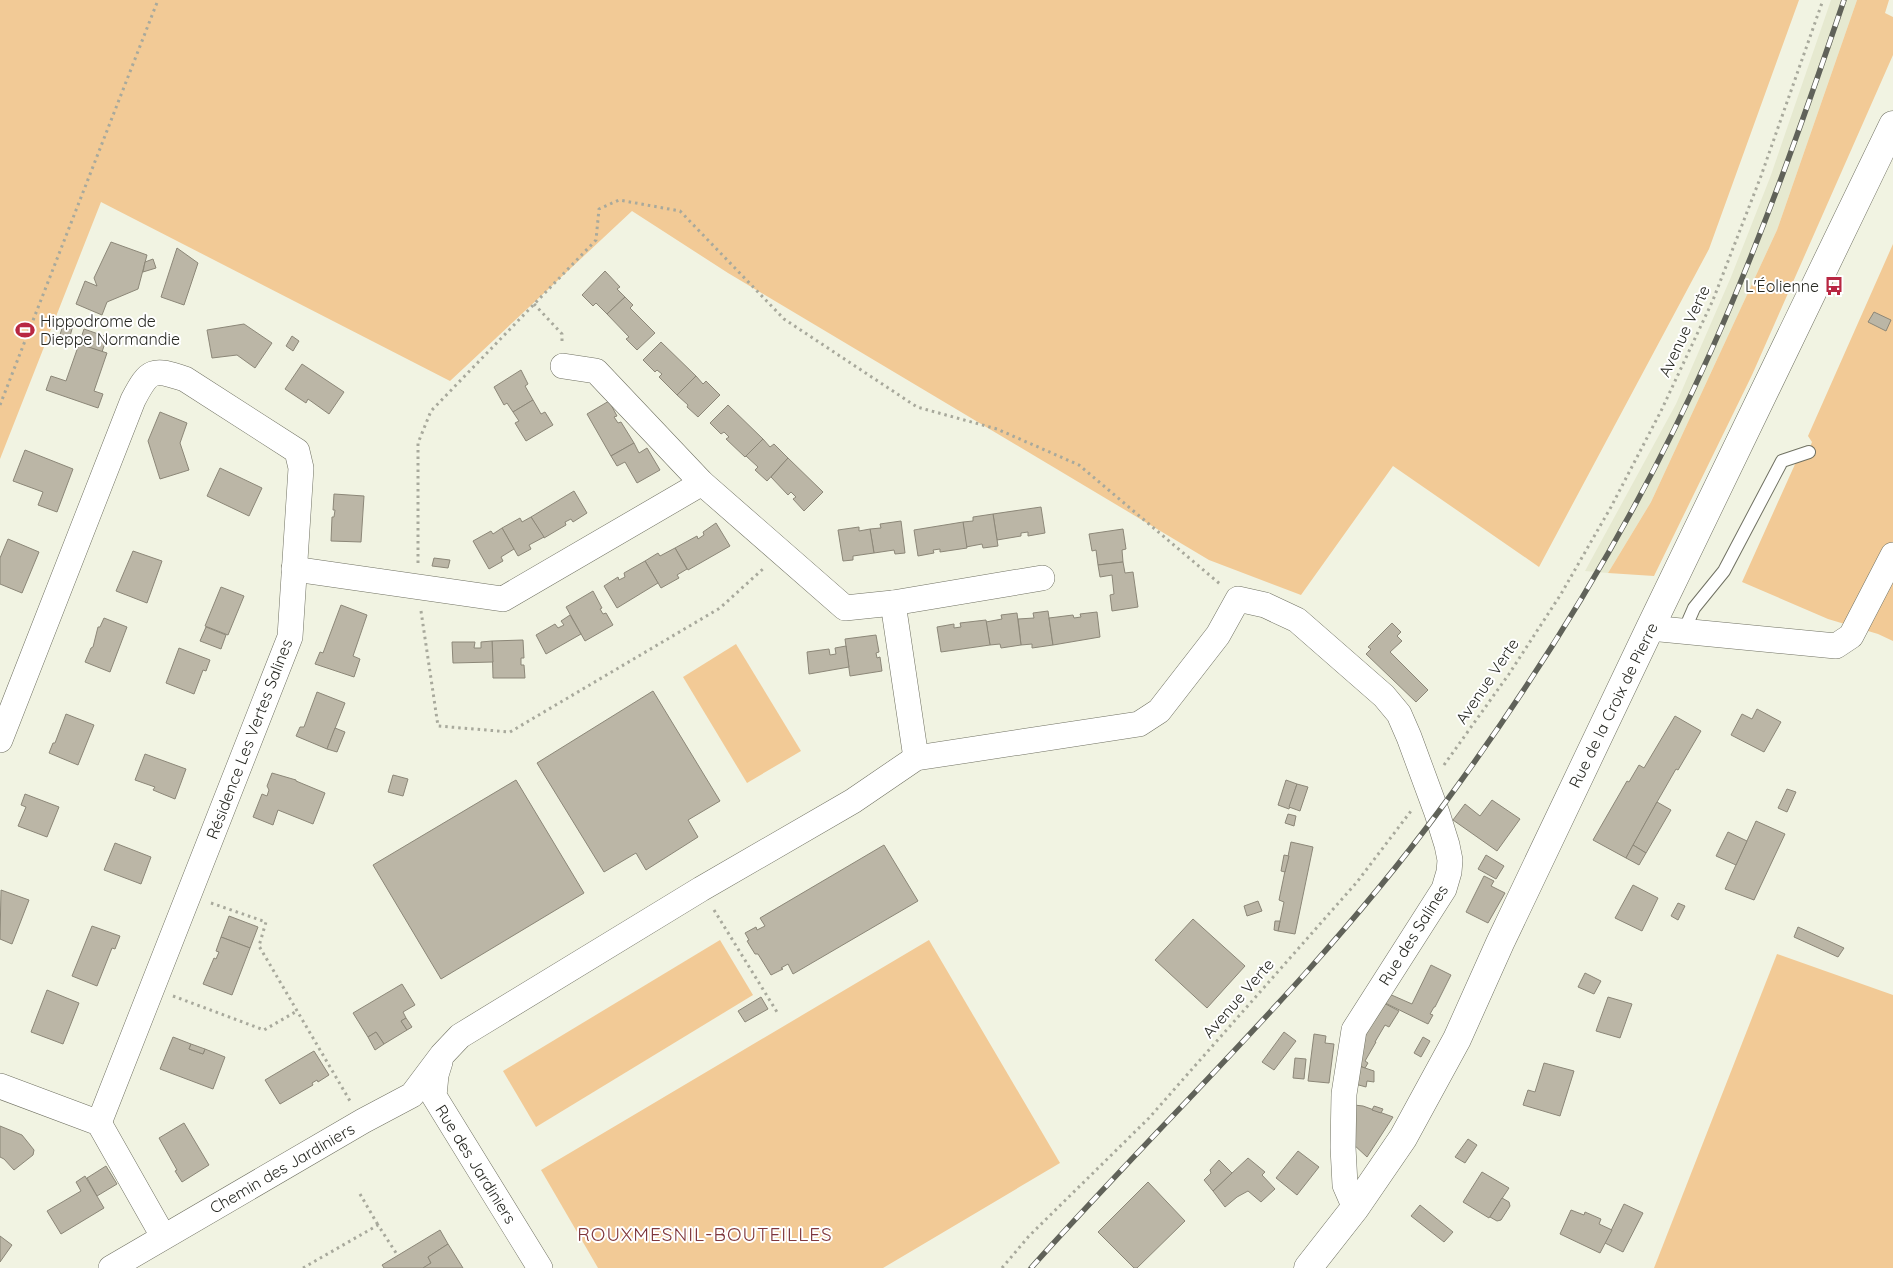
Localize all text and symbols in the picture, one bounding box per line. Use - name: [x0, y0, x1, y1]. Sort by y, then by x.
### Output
- bus stop icon: L'Éolienne: [1823, 275, 1845, 297]
- place label: L'Éolienne: [1745, 276, 1819, 296]
- street label: Avenue Verte: [1654, 282, 1714, 380]
- place label: Hippodrome de Dieppe Normandie: [40, 311, 180, 349]
- sports icon: Hippodrome de Dieppe Normandie: [14, 319, 36, 341]
- street label: Rue de la Croix de Pierre: [1564, 619, 1662, 791]
- street label: Avenue Verte: [1451, 634, 1523, 728]
- street label: Résidence Les Vertes Salines: [201, 636, 297, 842]
- street label: Rue des Salines: [1374, 881, 1452, 989]
- street label: Avenue Verte: [1198, 954, 1278, 1042]
- street label: Rue des Jardiniers: [431, 1101, 521, 1227]
- street label: Chemin des Jardiniers: [206, 1118, 358, 1218]
- district label: ROUXMESNIL-BOUTEILLES: [577, 1222, 833, 1246]

